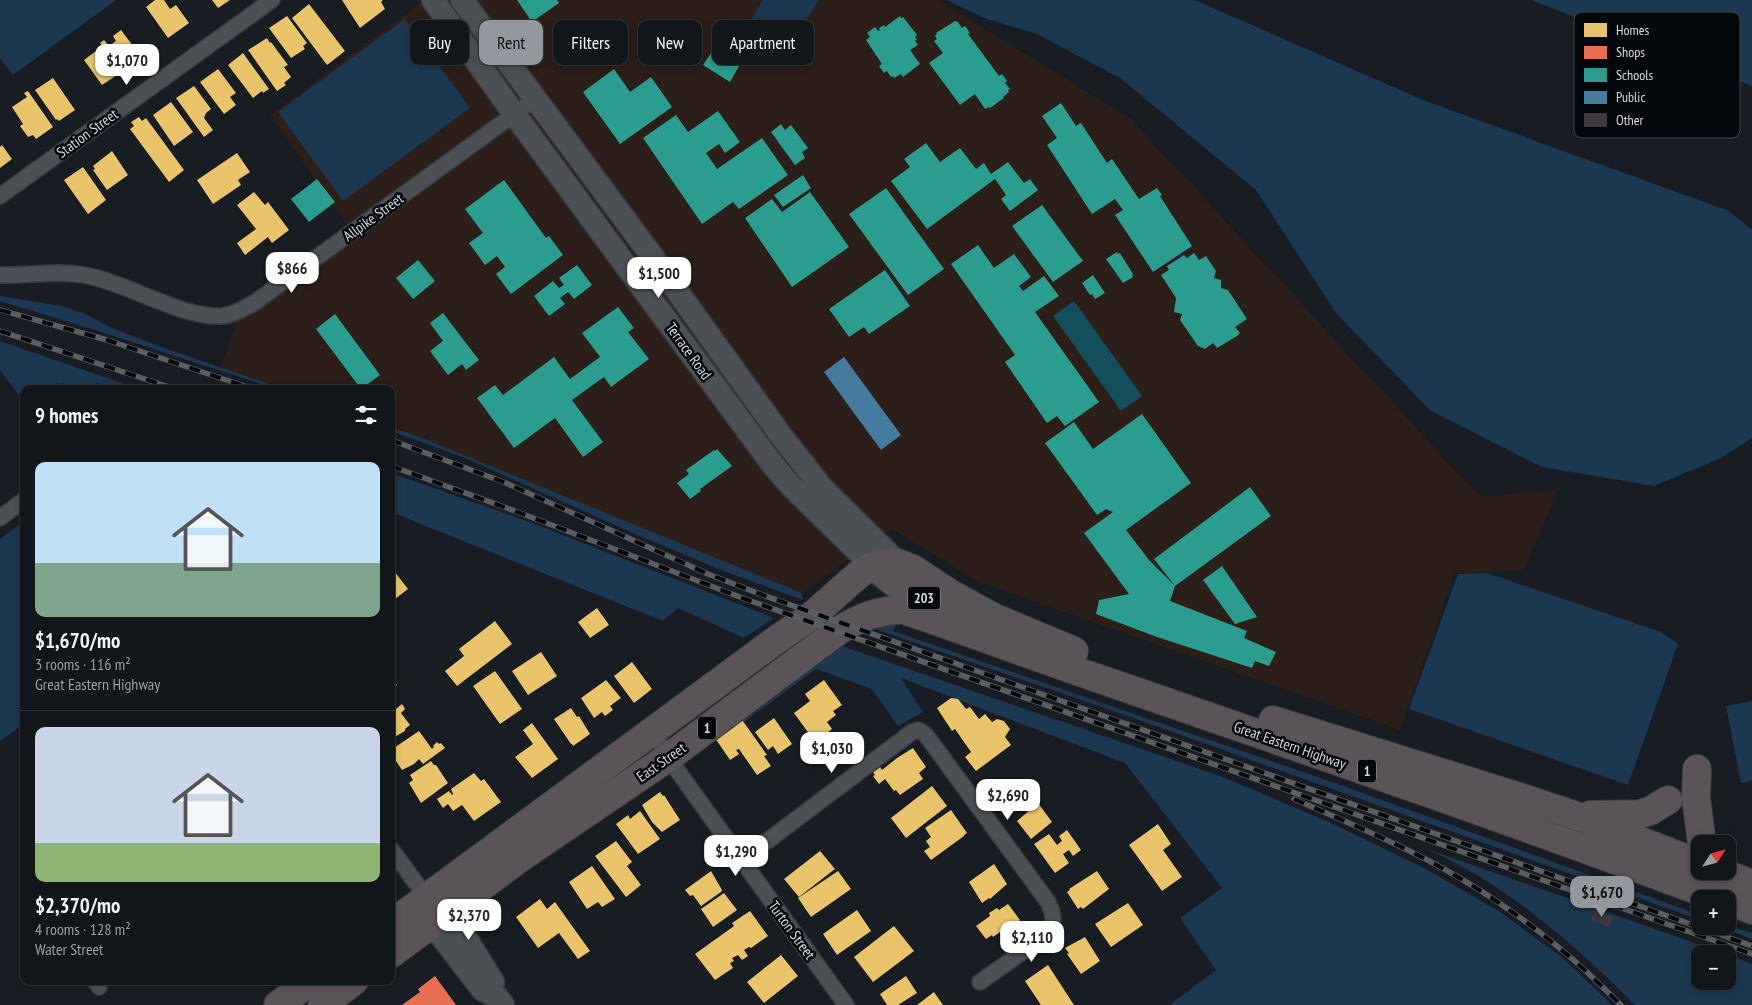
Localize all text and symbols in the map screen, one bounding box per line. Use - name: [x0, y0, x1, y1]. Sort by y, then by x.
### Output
- legend: [1574, 12, 1740, 138]
- chip: Buy: [410, 20, 469, 65]
- chip: Rent: [479, 20, 543, 65]
- chip: Filters: [553, 20, 628, 65]
- chip: New: [638, 20, 702, 65]
- chip: Apartment: [712, 20, 814, 65]
- text: Homes: [1616, 21, 1649, 39]
- text: Shops: [1616, 43, 1645, 61]
- pin: $1,070: [86, 44, 168, 86]
- text: $1,070: [106, 50, 148, 70]
- text: Schools: [1616, 66, 1653, 84]
- text: Public: [1616, 88, 1645, 106]
- street label: Station Street: [53, 104, 121, 162]
- text: Other: [1616, 111, 1643, 129]
- street label: Allpike Street: [339, 189, 407, 245]
- pin: $866: [262, 252, 322, 294]
- pin: $1,500: [618, 256, 700, 299]
- text: $866: [277, 258, 307, 278]
- text: $1,500: [638, 263, 680, 283]
- street label: Terrace Road: [662, 319, 716, 383]
- icon: filters: [352, 401, 380, 429]
- text: 9 homes: [35, 402, 98, 429]
- icon: home: [163, 494, 253, 584]
- road number: 203: [908, 586, 940, 610]
- text: $1,670/mo: [35, 627, 120, 654]
- text: 3 rooms · 116 m²: [35, 654, 131, 674]
- text: Great Eastern Highway: [35, 674, 160, 694]
- road number: 1: [698, 716, 716, 740]
- street label: Great Eastern Highway: [1231, 717, 1349, 773]
- pin: $1,030: [791, 732, 873, 774]
- street label: East Street: [633, 738, 689, 786]
- text: $1,030: [811, 738, 853, 758]
- road number: 1: [1358, 759, 1376, 782]
- icon: home: [163, 760, 253, 850]
- pin: $2,690: [967, 778, 1049, 821]
- text: $2,690: [987, 785, 1029, 805]
- pin: $1,290: [695, 834, 777, 877]
- north arrow: [1691, 835, 1736, 880]
- map controls: [1691, 835, 1736, 990]
- text: $1,290: [715, 841, 757, 861]
- pin: $1,670: [1561, 876, 1643, 918]
- text: $1,670: [1581, 882, 1623, 902]
- button: +: [1691, 890, 1736, 935]
- text: $2,370/mo: [35, 892, 120, 919]
- street label: Turton Street: [764, 897, 820, 963]
- pin: $2,370: [428, 898, 510, 941]
- text: $2,370: [448, 905, 490, 925]
- text: 4 rooms · 128 m²: [35, 919, 131, 939]
- pin: $2,110: [991, 920, 1073, 963]
- text: $2,110: [1011, 927, 1053, 947]
- text: Water Street: [35, 939, 103, 959]
- button: −: [1691, 945, 1736, 990]

